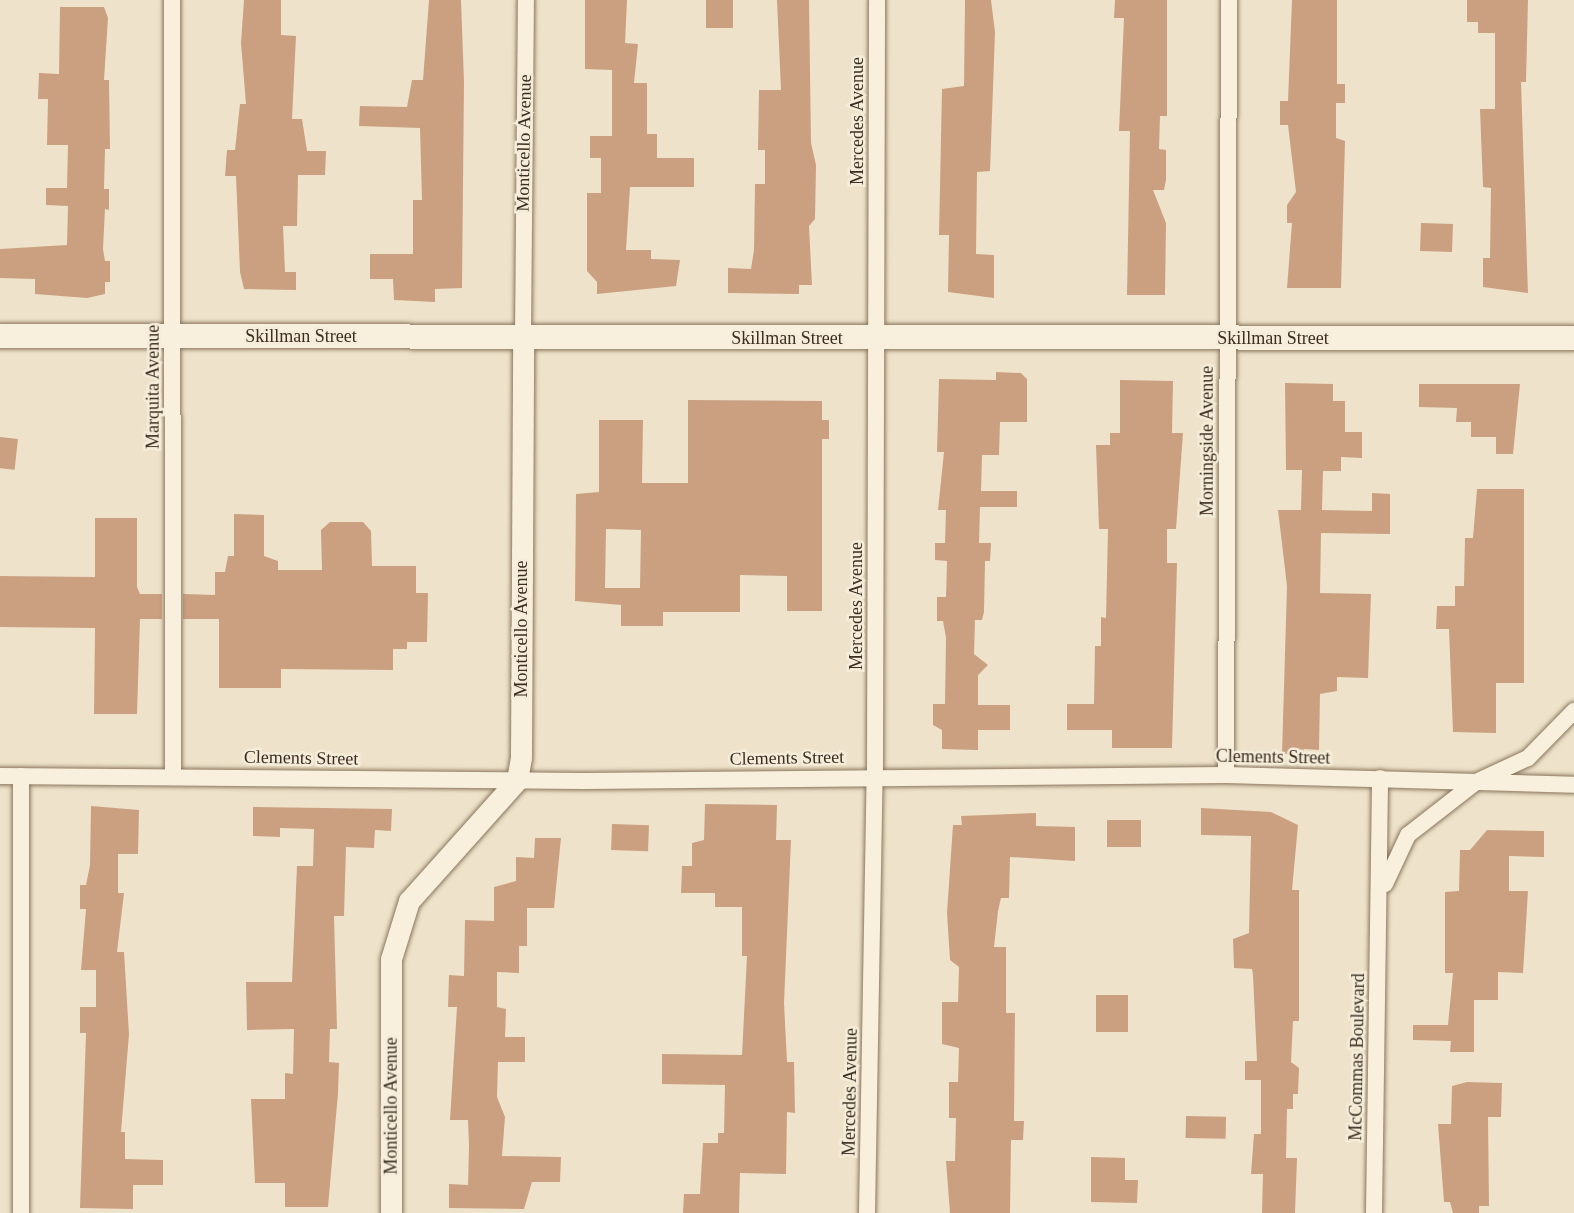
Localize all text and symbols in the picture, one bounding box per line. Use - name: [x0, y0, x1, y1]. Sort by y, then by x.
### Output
- street label: Mercedes Avenue: [846, 56, 868, 186]
- street label: Monticello Avenue: [512, 74, 536, 212]
- street label: Marquita Avenue: [142, 324, 164, 450]
- street label: Skillman Street: [245, 325, 357, 347]
- street label: Skillman Street: [731, 327, 843, 349]
- street label: Skillman Street: [1217, 327, 1329, 349]
- street label: Morningside Avenue: [1196, 365, 1218, 517]
- street label: Mercedes Avenue: [845, 541, 867, 671]
- street label: Monticello Avenue: [510, 560, 532, 698]
- street label: Clements Street: [1216, 745, 1330, 769]
- street label: Clements Street: [244, 746, 358, 770]
- street label: Clements Street: [730, 746, 844, 770]
- street label: McCommas Boulevard: [1345, 973, 1369, 1141]
- street label: Mercedes Avenue: [838, 1027, 862, 1157]
- street label: Monticello Avenue: [380, 1037, 402, 1175]

